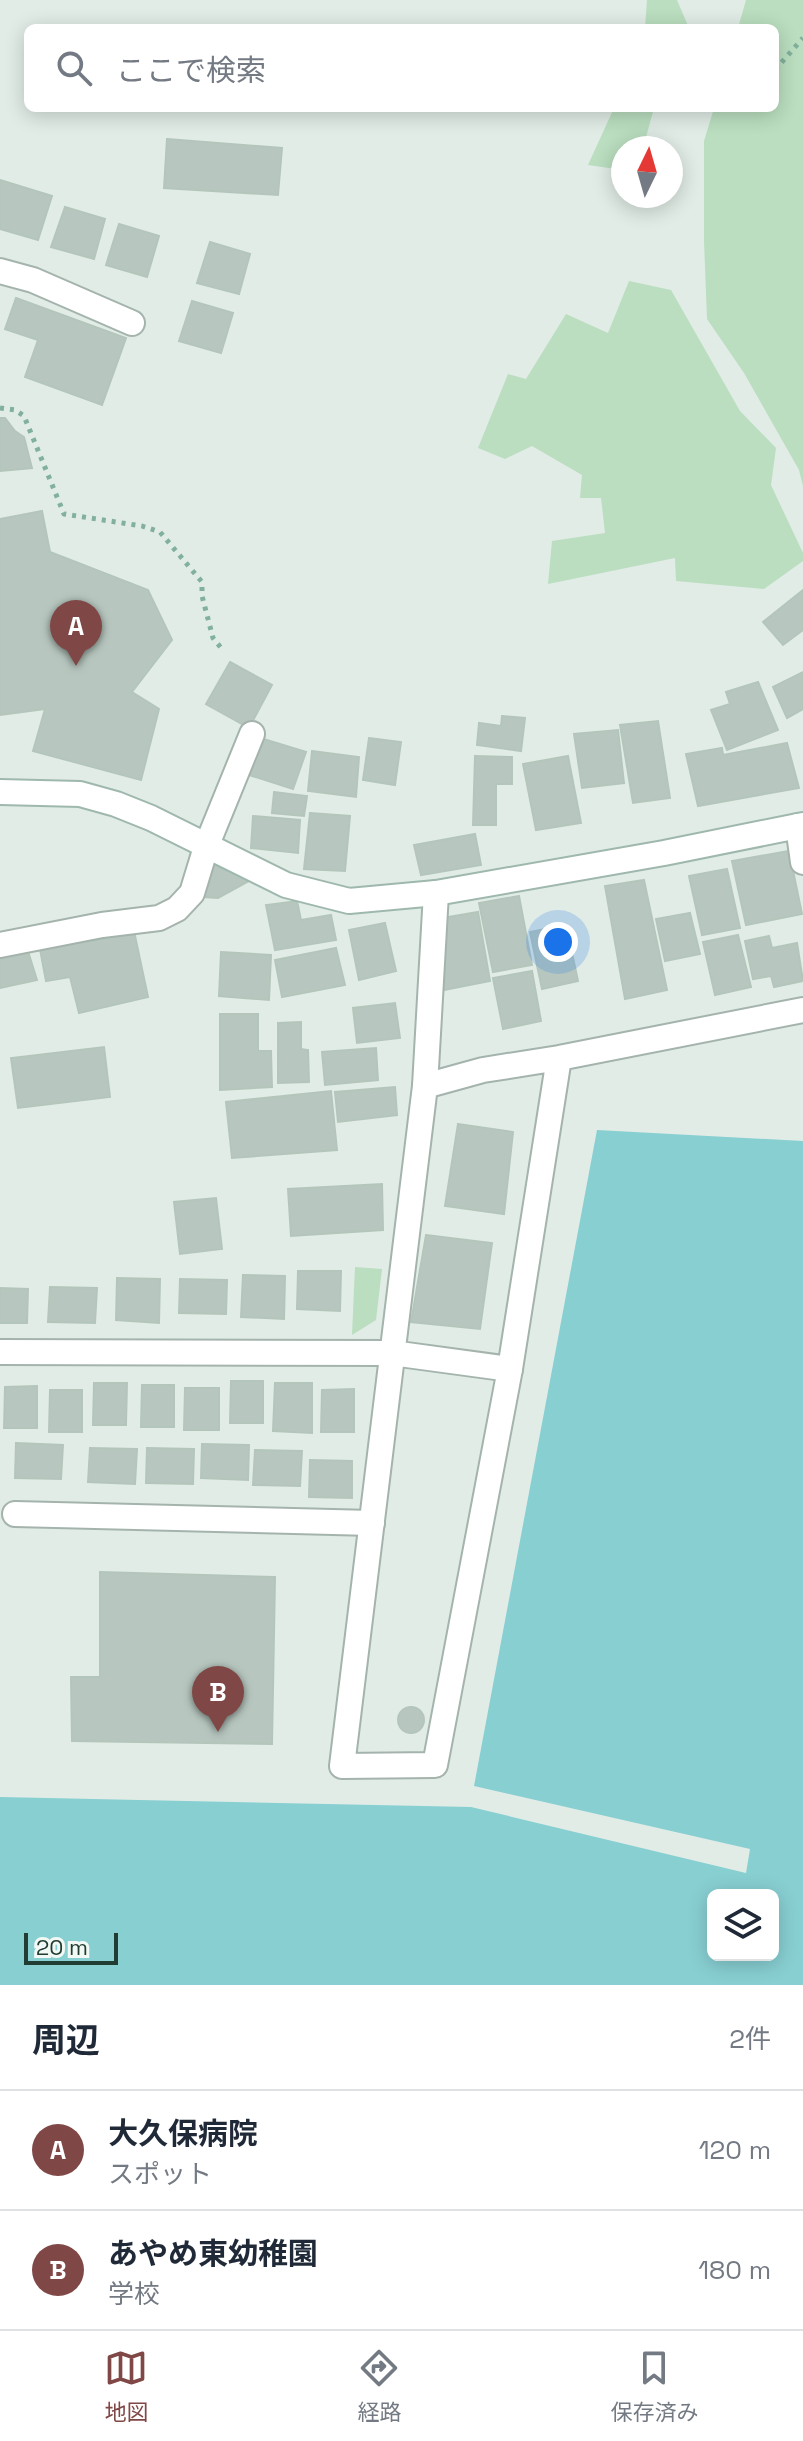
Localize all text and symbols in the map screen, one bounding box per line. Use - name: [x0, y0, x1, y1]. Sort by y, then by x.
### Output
- search box: [24, 24, 779, 112]
- icon: search: [52, 46, 96, 90]
- text: ここで検索: [116, 51, 266, 90]
- north arrow: [611, 136, 683, 208]
- pin: A: [50, 600, 102, 666]
- your location: [538, 922, 578, 962]
- pin: B: [192, 1666, 244, 1732]
- map controls: [707, 1889, 779, 1961]
- button: layers: [707, 1889, 779, 1961]
- scale bar: [24, 1929, 118, 1965]
- text: 20 m: [36, 1933, 88, 1961]
- text: 周辺: [32, 2019, 100, 2062]
- text: 2件: [729, 2022, 771, 2056]
- text: 大久保病院: [108, 2114, 258, 2153]
- text: A: [50, 2133, 66, 2167]
- text: 120 m: [699, 2133, 771, 2167]
- text: スポット: [108, 2157, 212, 2191]
- text: あやめ東幼稚園: [108, 2234, 318, 2273]
- text: B: [49, 2253, 67, 2287]
- text: 180 m: [698, 2253, 771, 2287]
- text: 学校: [108, 2277, 160, 2311]
- tab: 地図: [104, 2346, 149, 2426]
- tab: 経路: [357, 2346, 402, 2426]
- tab: 保存済み: [610, 2346, 699, 2426]

